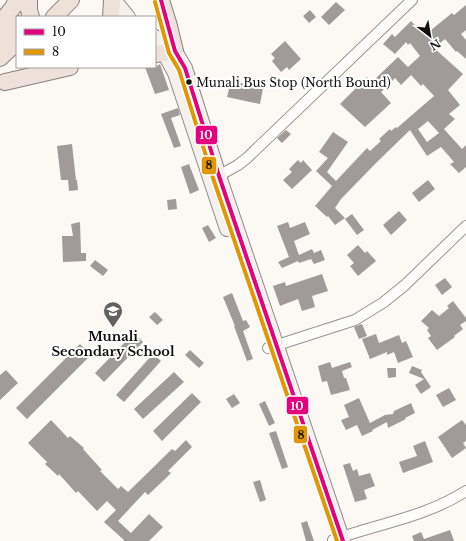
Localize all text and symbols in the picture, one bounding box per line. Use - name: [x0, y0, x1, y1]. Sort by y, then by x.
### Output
- legend: [16, 16, 156, 68]
- north arrow: [410, 16, 450, 56]
- text: 10: [52, 24, 66, 39]
- text: N: [427, 36, 443, 54]
- text: 8: [52, 44, 59, 59]
- place label: Munali Bus Stop (North Bound): [196, 75, 391, 90]
- marker: Munali Bus Stop (North Bound): [184, 77, 194, 87]
- line badge: 10: [195, 125, 218, 145]
- text: 10: [199, 128, 213, 142]
- line badge: 8: [201, 156, 217, 175]
- text: 8: [206, 158, 213, 172]
- school or university icon: Munali Secondary School: [102, 300, 124, 328]
- place label: Munali Secondary School: [51, 328, 175, 360]
- line badge: 10: [286, 396, 309, 415]
- text: 10: [290, 399, 304, 413]
- line badge: 8: [293, 425, 308, 444]
- text: 8: [298, 428, 305, 442]

